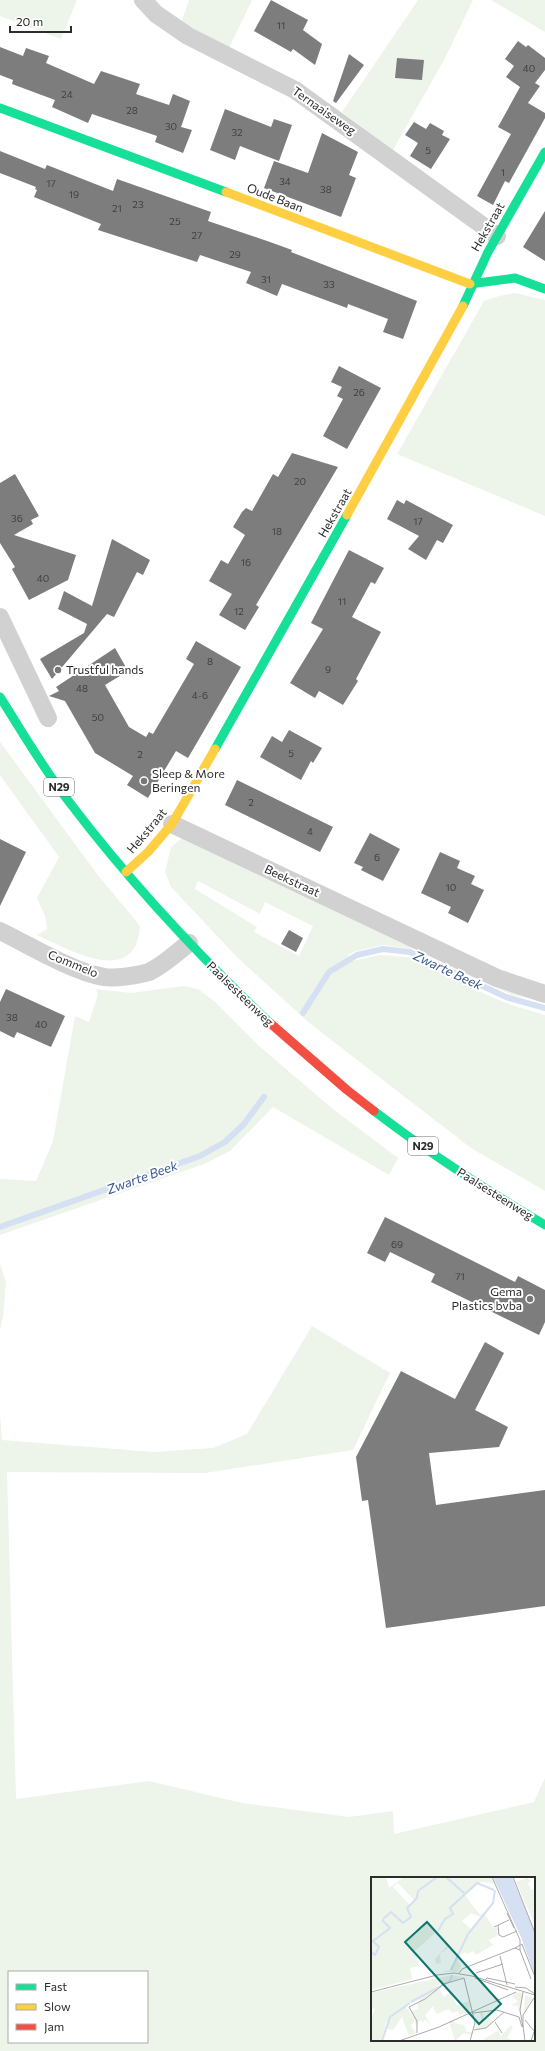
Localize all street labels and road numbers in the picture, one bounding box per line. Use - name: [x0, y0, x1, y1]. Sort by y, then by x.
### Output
- street label: Ternaaiseweg: [290, 83, 359, 137]
- street label: Oude Baan: [245, 180, 306, 214]
- street label: Hekstraat: [467, 199, 507, 254]
- street label: Hekstraat: [314, 485, 354, 540]
- road number: N29: [44, 778, 74, 796]
- street label: Hekstraat: [123, 805, 169, 856]
- street label: Beekstraat: [263, 861, 322, 899]
- street label: Commelo: [46, 947, 101, 979]
- street label: Paalsesteenweg: [205, 958, 277, 1029]
- road number: N29: [408, 1137, 438, 1155]
- street label: Paalsesteenweg: [455, 1164, 536, 1222]

